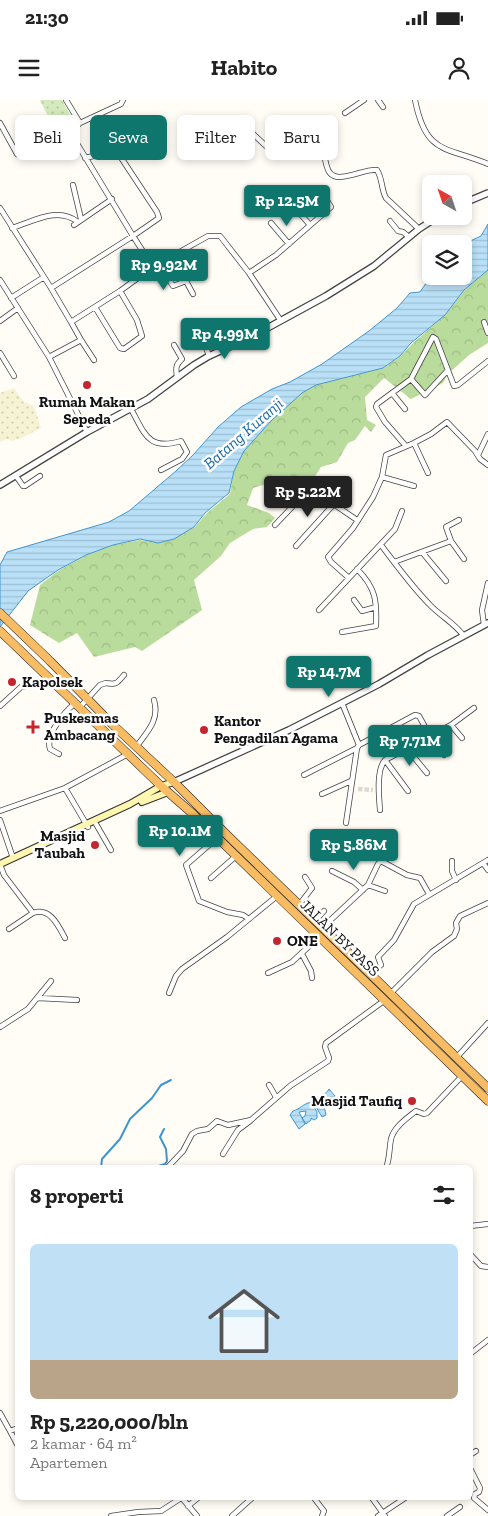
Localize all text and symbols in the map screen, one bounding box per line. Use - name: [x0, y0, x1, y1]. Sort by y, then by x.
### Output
- text: 21:30: [25, 6, 69, 29]
- icon: menu: [15, 54, 43, 82]
- text: Habito: [211, 54, 277, 81]
- icon: person: [445, 54, 473, 82]
- chip: Beli: [15, 115, 80, 160]
- chip: Sewa: [90, 115, 167, 160]
- chip: Filter: [177, 115, 255, 160]
- chip: Baru: [265, 115, 338, 160]
- north arrow: [422, 175, 472, 225]
- map controls: [422, 175, 472, 285]
- pin: Rp 12.5M: [235, 184, 339, 227]
- text: Rp 12.5M: [255, 191, 319, 210]
- button: layers: [422, 235, 472, 285]
- pin: Rp 9.92M: [112, 248, 216, 291]
- text: Rp 9.92M: [131, 255, 197, 274]
- pin: Rp 4.99M: [173, 318, 277, 360]
- text: Rp 4.99M: [192, 324, 258, 343]
- marker: Rumah Makan Sepeda: [81, 379, 93, 391]
- place label: Rumah Makan Sepeda: [39, 393, 135, 428]
- water label: Batang Kuranji: [200, 394, 287, 473]
- pin: Rp 5.22M: [256, 476, 360, 518]
- text: Rp 5.22M: [275, 482, 341, 501]
- pin: Rp 14.7M: [277, 656, 381, 698]
- text: Rp 14.7M: [297, 662, 361, 681]
- place label: Kapolsek: [22, 673, 84, 691]
- marker: Kapolsek: [6, 676, 18, 688]
- place label: Puskesmas Ambacang: [44, 709, 119, 744]
- place label: Kantor Pengadilan Agama: [214, 712, 339, 747]
- marker: Puskesmas Ambacang: [26, 720, 40, 734]
- marker: Kantor Pengadilan Agama: [198, 724, 210, 736]
- pin: Rp 7.71M: [358, 724, 462, 767]
- text: Rp 7.71M: [379, 731, 441, 750]
- pin: Rp 10.1M: [128, 814, 232, 857]
- text: Rp 10.1M: [149, 821, 211, 840]
- place label: Masjid Taubah: [34, 827, 85, 862]
- pin: Rp 5.86M: [302, 828, 406, 871]
- text: Rp 5.86M: [321, 835, 387, 854]
- marker: Masjid Taubah: [89, 839, 101, 851]
- street label: JALAN BY PASS: [297, 896, 383, 980]
- place label: ONE: [287, 932, 318, 950]
- marker: ONE: [271, 935, 283, 947]
- place label: Masjid Taufiq: [311, 1092, 403, 1110]
- marker: Masjid Taufiq: [406, 1095, 418, 1107]
- icon: filters: [430, 1181, 458, 1209]
- text: 8 properti: [30, 1183, 124, 1208]
- icon: home: [199, 1276, 289, 1366]
- text: Rp 5,220,000/bln: [30, 1409, 188, 1434]
- text: 2 kamar · 64 m²: [30, 1434, 137, 1453]
- text: Apartemen: [30, 1453, 108, 1472]

